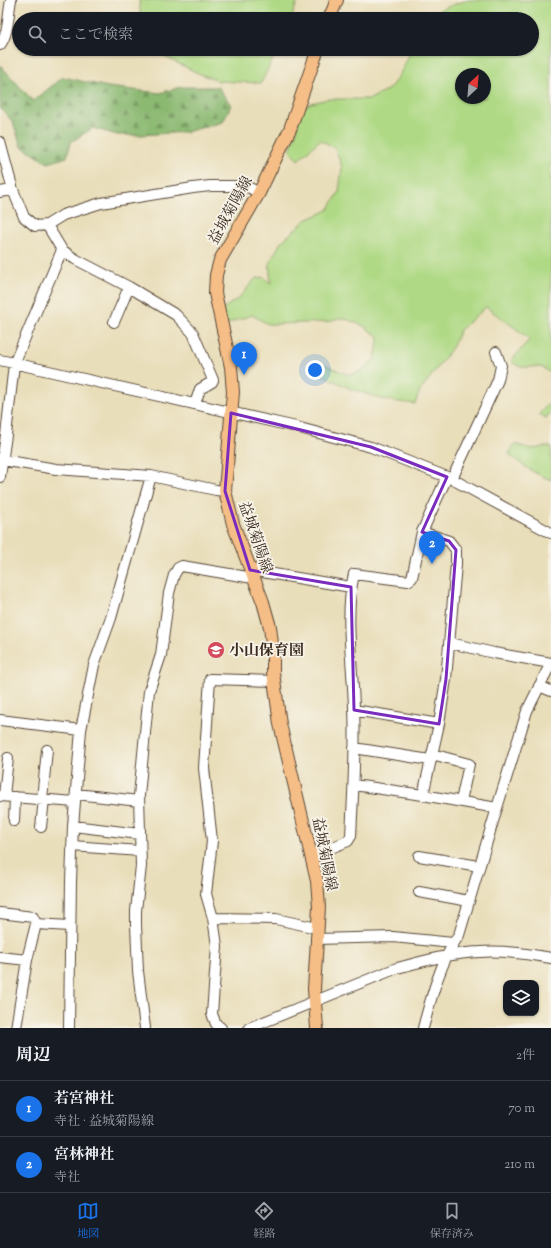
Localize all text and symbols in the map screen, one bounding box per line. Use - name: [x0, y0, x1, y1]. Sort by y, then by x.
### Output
- search box: [12, 12, 539, 56]
- icon: search: [26, 23, 48, 45]
- text: ここで検索: [58, 25, 133, 46]
- north arrow: [455, 68, 491, 104]
- street label: 益城菊陽線: [204, 173, 259, 249]
- pin: 1: [231, 342, 257, 375]
- your location: [305, 360, 325, 380]
- street label: 益城菊陽線: [232, 499, 277, 576]
- pin: 2: [419, 531, 445, 564]
- school or university icon: 小山保育園: [206, 640, 226, 660]
- place label: 小山保育園: [229, 641, 304, 662]
- street label: 益城菊陽線: [306, 815, 341, 893]
- map controls: [503, 980, 539, 1016]
- button: layers: [503, 980, 539, 1016]
- text: 周辺: [16, 1044, 50, 1068]
- text: 2件: [516, 1047, 535, 1065]
- text: 若宮神社: [54, 1089, 114, 1110]
- text: 1: [27, 1100, 31, 1118]
- text: 70 m: [508, 1100, 535, 1118]
- text: 寺社 · 益城菊陽線: [54, 1113, 154, 1131]
- text: 宮林神社: [54, 1145, 114, 1166]
- text: 2: [26, 1156, 32, 1174]
- text: 210 m: [504, 1156, 535, 1174]
- text: 寺社: [54, 1169, 80, 1187]
- tab: 地図: [77, 1200, 99, 1242]
- tab: 経路: [253, 1200, 275, 1242]
- tab: 保存済み: [430, 1200, 474, 1242]

